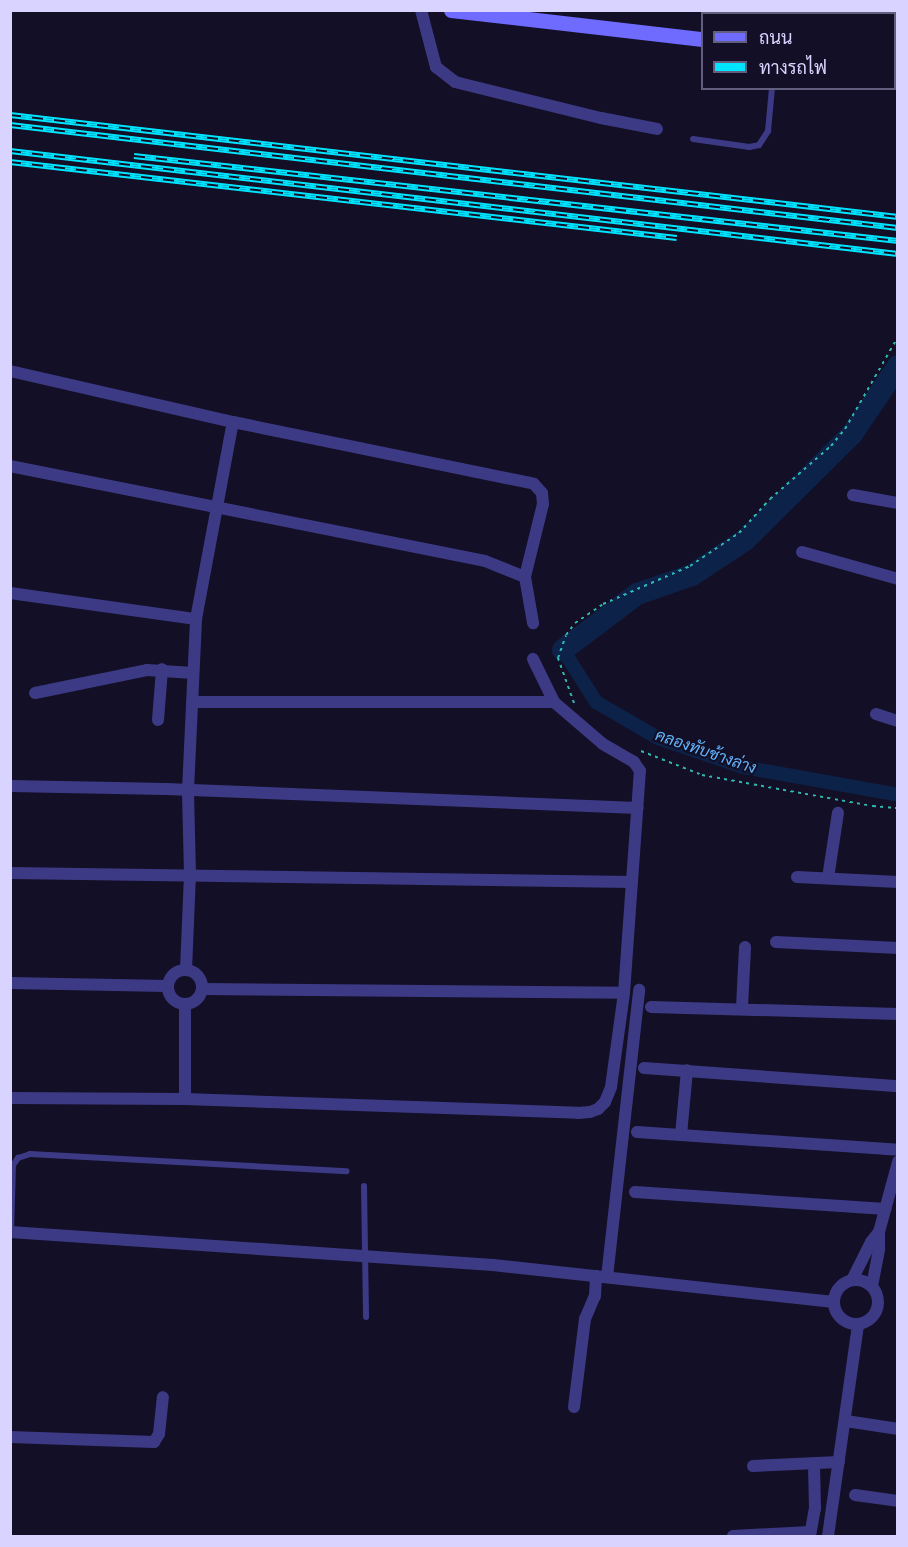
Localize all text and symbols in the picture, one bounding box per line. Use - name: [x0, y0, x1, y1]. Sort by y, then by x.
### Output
- legend: [701, 12, 896, 90]
- text: ถนน: [759, 25, 792, 49]
- text: ทางรถไฟ: [759, 55, 827, 79]
- water label: คลองทับช้างล่าง: [653, 725, 759, 777]

